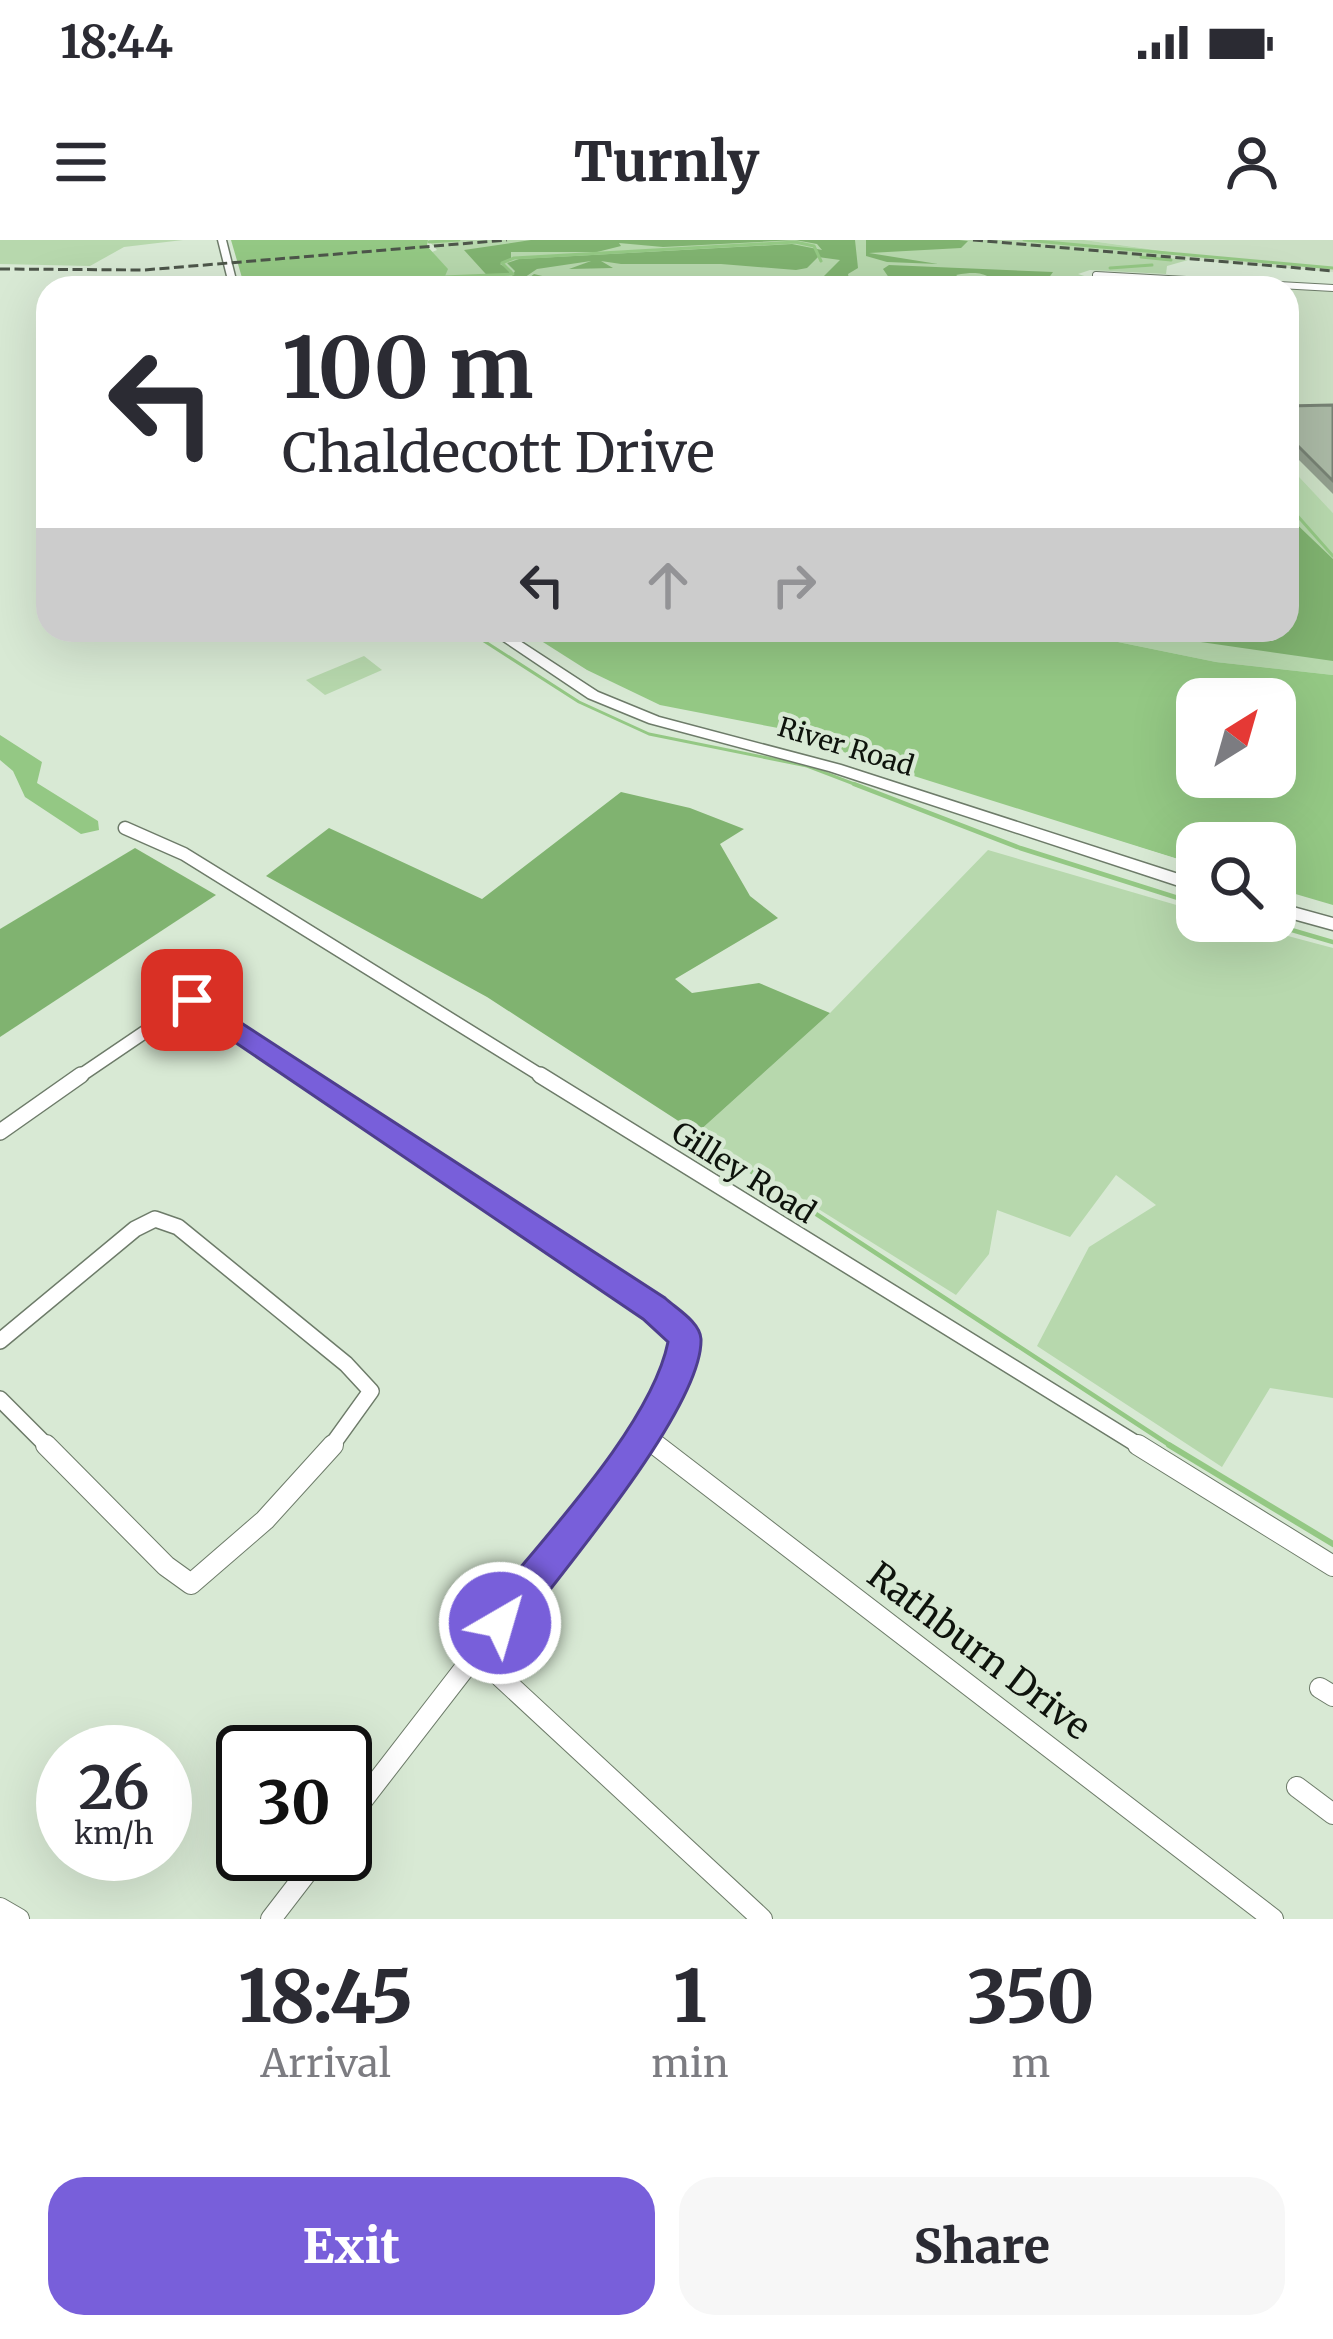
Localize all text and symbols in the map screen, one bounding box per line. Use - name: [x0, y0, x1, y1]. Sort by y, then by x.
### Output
- text: 18:44: [60, 14, 173, 70]
- text: Turnly: [574, 128, 759, 196]
- icon: menu: [48, 129, 114, 195]
- icon: person: [1219, 129, 1285, 195]
- text: 100 m: [282, 315, 534, 421]
- icon: left: [84, 324, 240, 480]
- text: Chaldecott Drive: [282, 419, 715, 487]
- icon: left: [509, 552, 575, 618]
- icon: ahead: [635, 552, 701, 618]
- icon: right: [761, 552, 827, 618]
- north arrow: [1176, 678, 1296, 798]
- map controls: [1176, 678, 1296, 942]
- street label: River Road: [774, 709, 918, 783]
- button: search: [1176, 822, 1296, 942]
- pin: [141, 949, 243, 1051]
- icon: arrive: [159, 967, 225, 1033]
- street label: Gilley Road: [665, 1113, 823, 1231]
- street label: Rathburn Drive: [859, 1553, 1099, 1749]
- position arrow: [437, 1560, 563, 1686]
- speed limit sign: 30: [216, 1725, 372, 1881]
- text: 26: [78, 1750, 150, 1825]
- text: km/h: [74, 1814, 154, 1852]
- text: 18:45: [238, 1951, 413, 2042]
- text: 1: [673, 1951, 707, 2042]
- text: 350: [967, 1951, 1095, 2042]
- text: Arrival: [261, 2039, 391, 2088]
- text: min: [651, 2039, 729, 2088]
- text: m: [1011, 2039, 1050, 2088]
- button: Exit: [48, 2177, 655, 2315]
- button: Share: [679, 2177, 1285, 2315]

